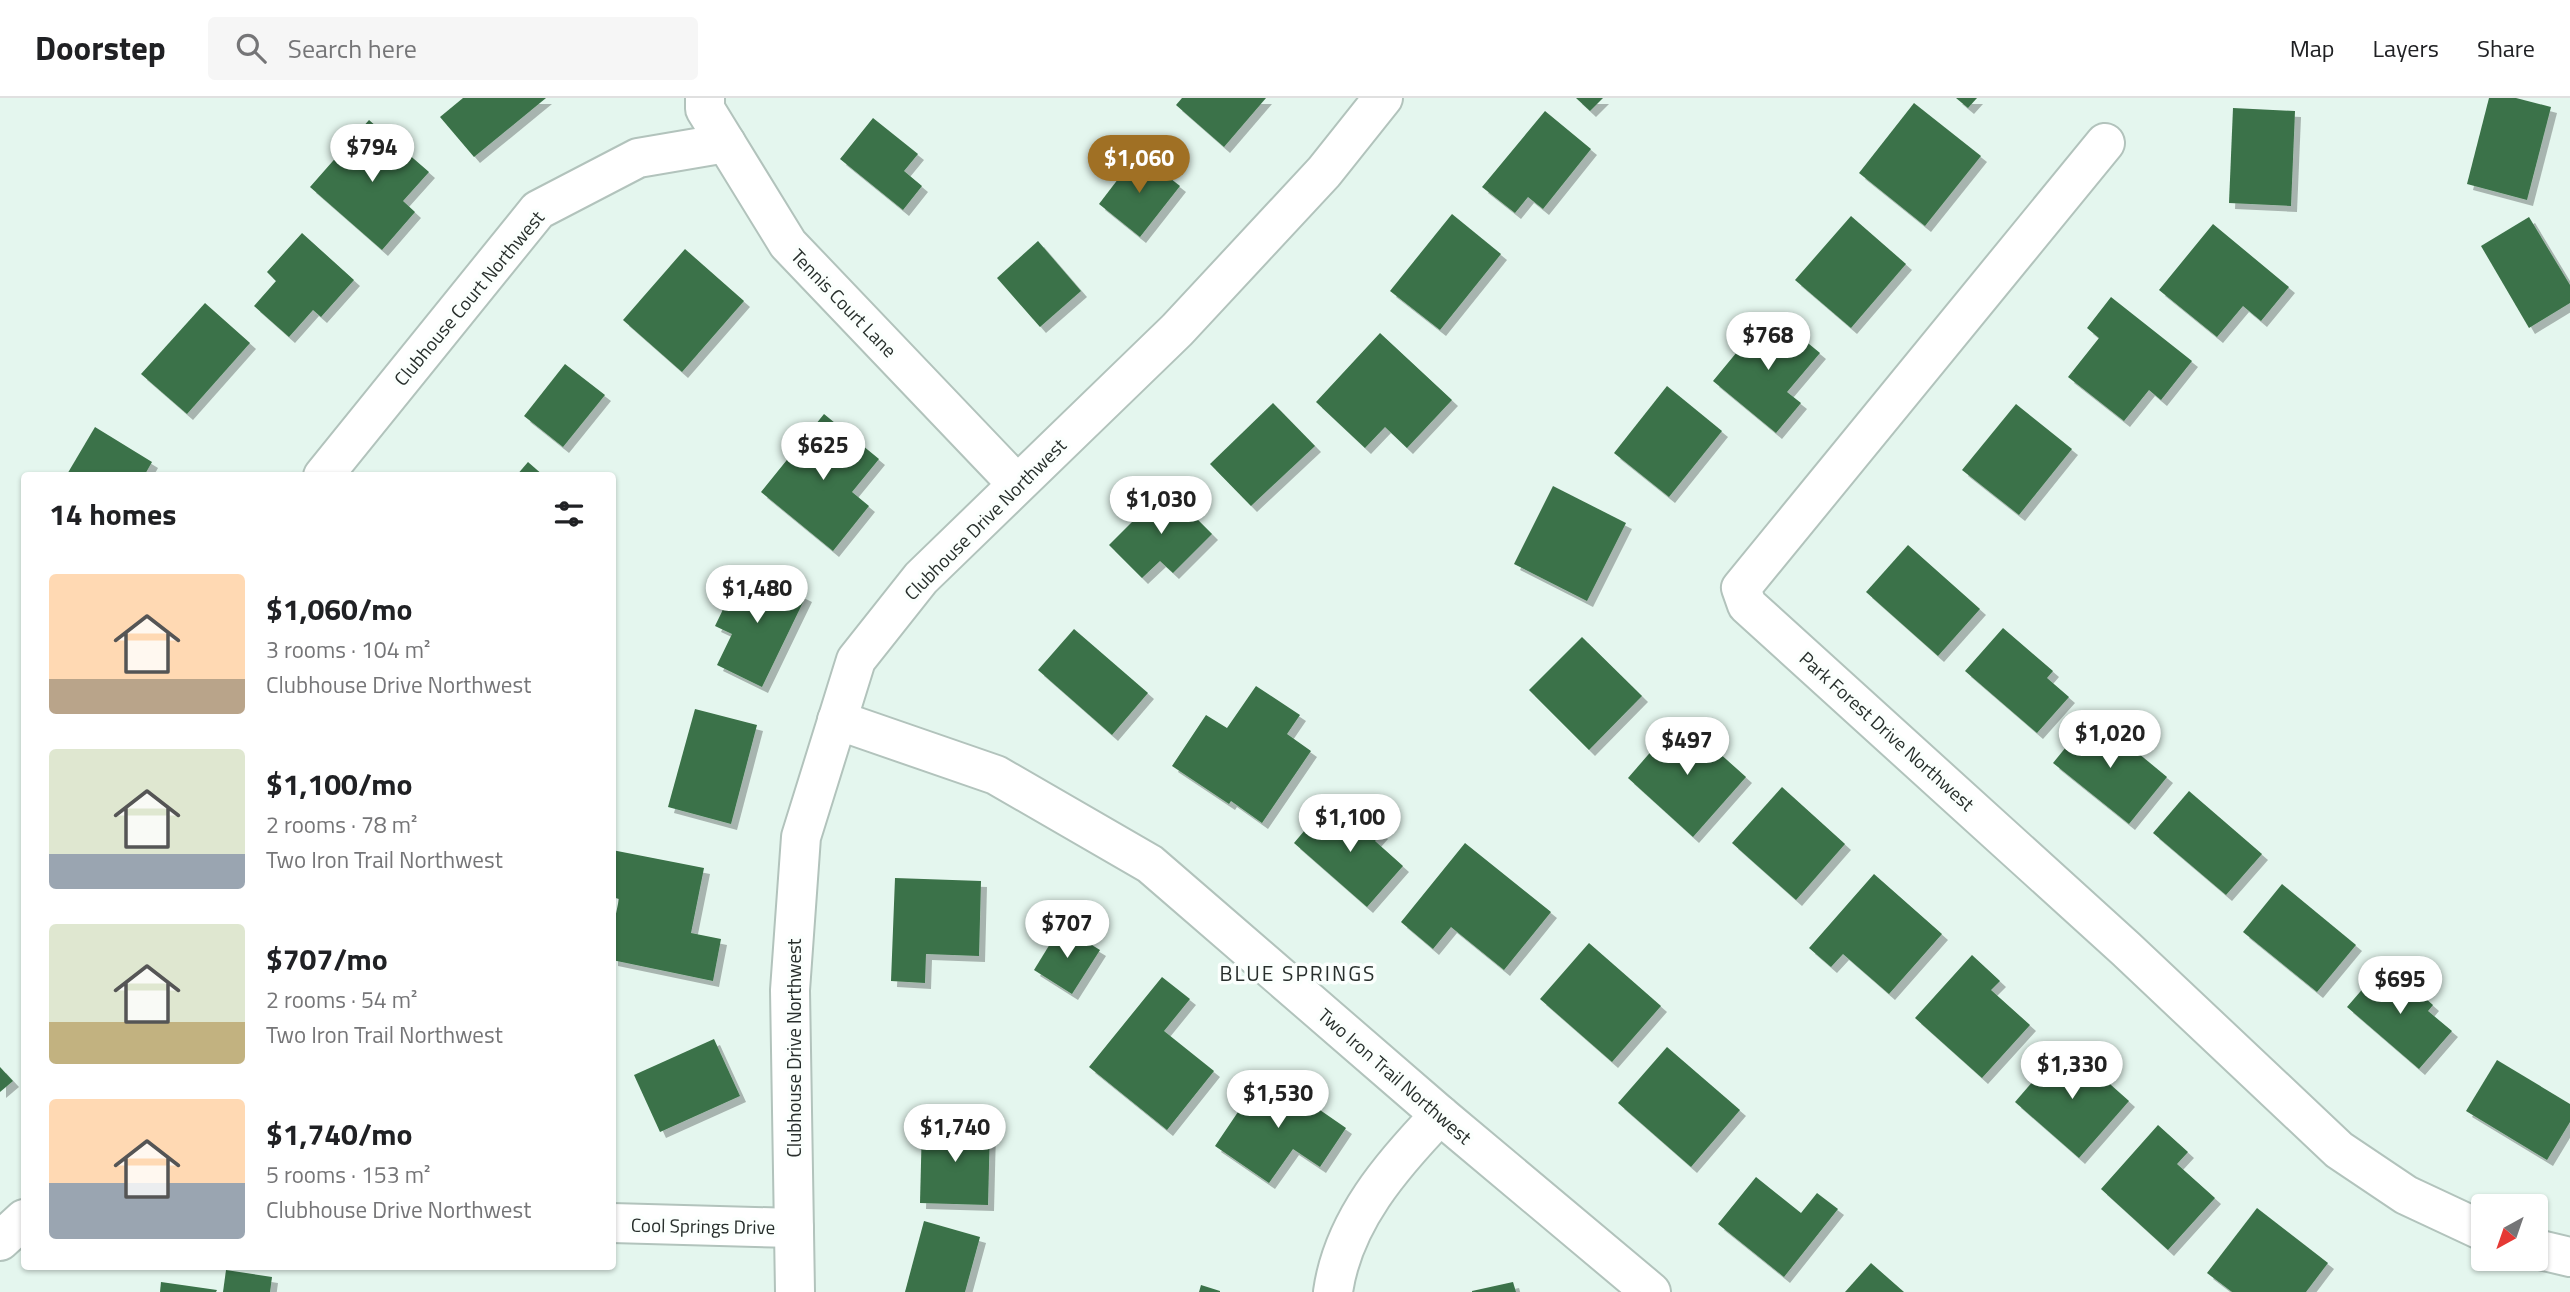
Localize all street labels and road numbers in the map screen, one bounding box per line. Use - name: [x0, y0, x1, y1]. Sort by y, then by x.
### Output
- street label: Clubhouse Court Northwest: [386, 203, 551, 392]
- street label: Tennis Court Lane: [785, 242, 904, 364]
- street label: Clubhouse Drive Northwest: [897, 431, 1073, 606]
- street label: Park Forest Drive Northwest: [1793, 644, 1982, 818]
- street label: Clubhouse Drive Northwest: [779, 938, 808, 1158]
- street label: Two Iron Trail Northwest: [1312, 1001, 1479, 1151]
- street label: Cool Springs Drive: [631, 1210, 775, 1241]

